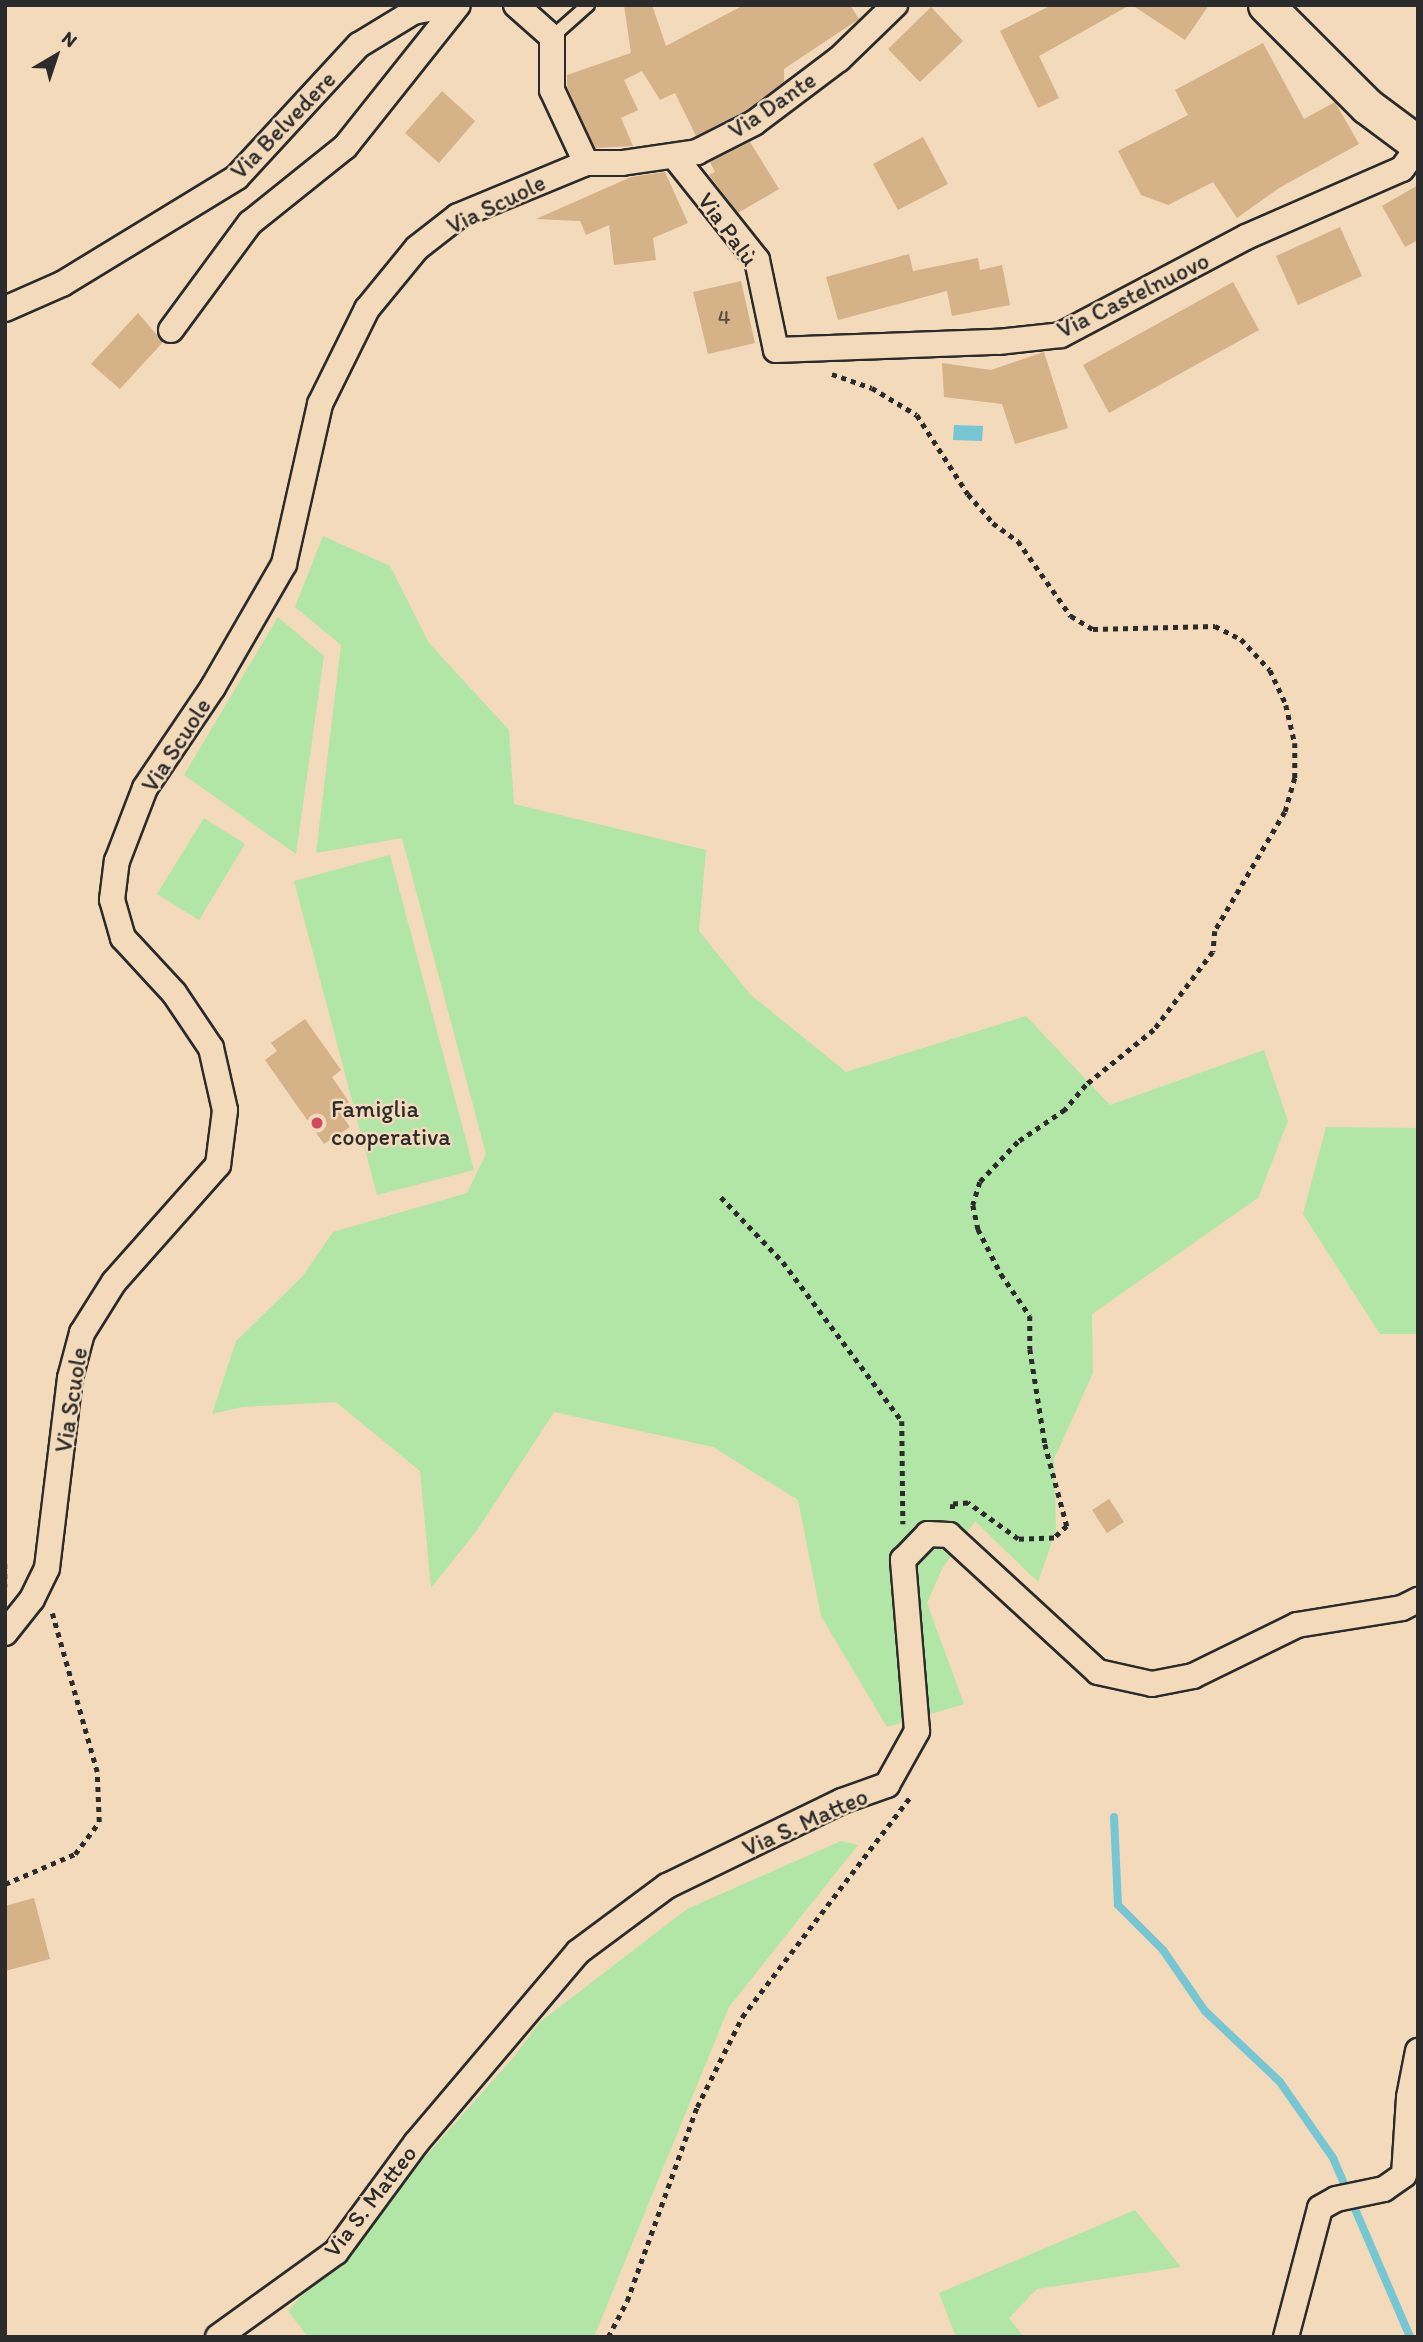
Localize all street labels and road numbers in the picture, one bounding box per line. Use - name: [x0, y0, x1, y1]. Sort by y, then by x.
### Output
- street label: Via Belvedere: [224, 65, 342, 185]
- street label: Via Dante: [723, 65, 821, 145]
- street label: Via Scuole: [442, 168, 550, 240]
- street label: Via Palù: [692, 187, 764, 271]
- street label: Via Castelnuovo: [1052, 246, 1214, 344]
- street label: Via Scuole: [135, 693, 217, 797]
- street label: Via Scuole: [48, 1345, 94, 1455]
- street label: Via S. Matteo: [738, 1782, 872, 1862]
- street label: Via S. Matteo: [317, 2139, 423, 2263]

